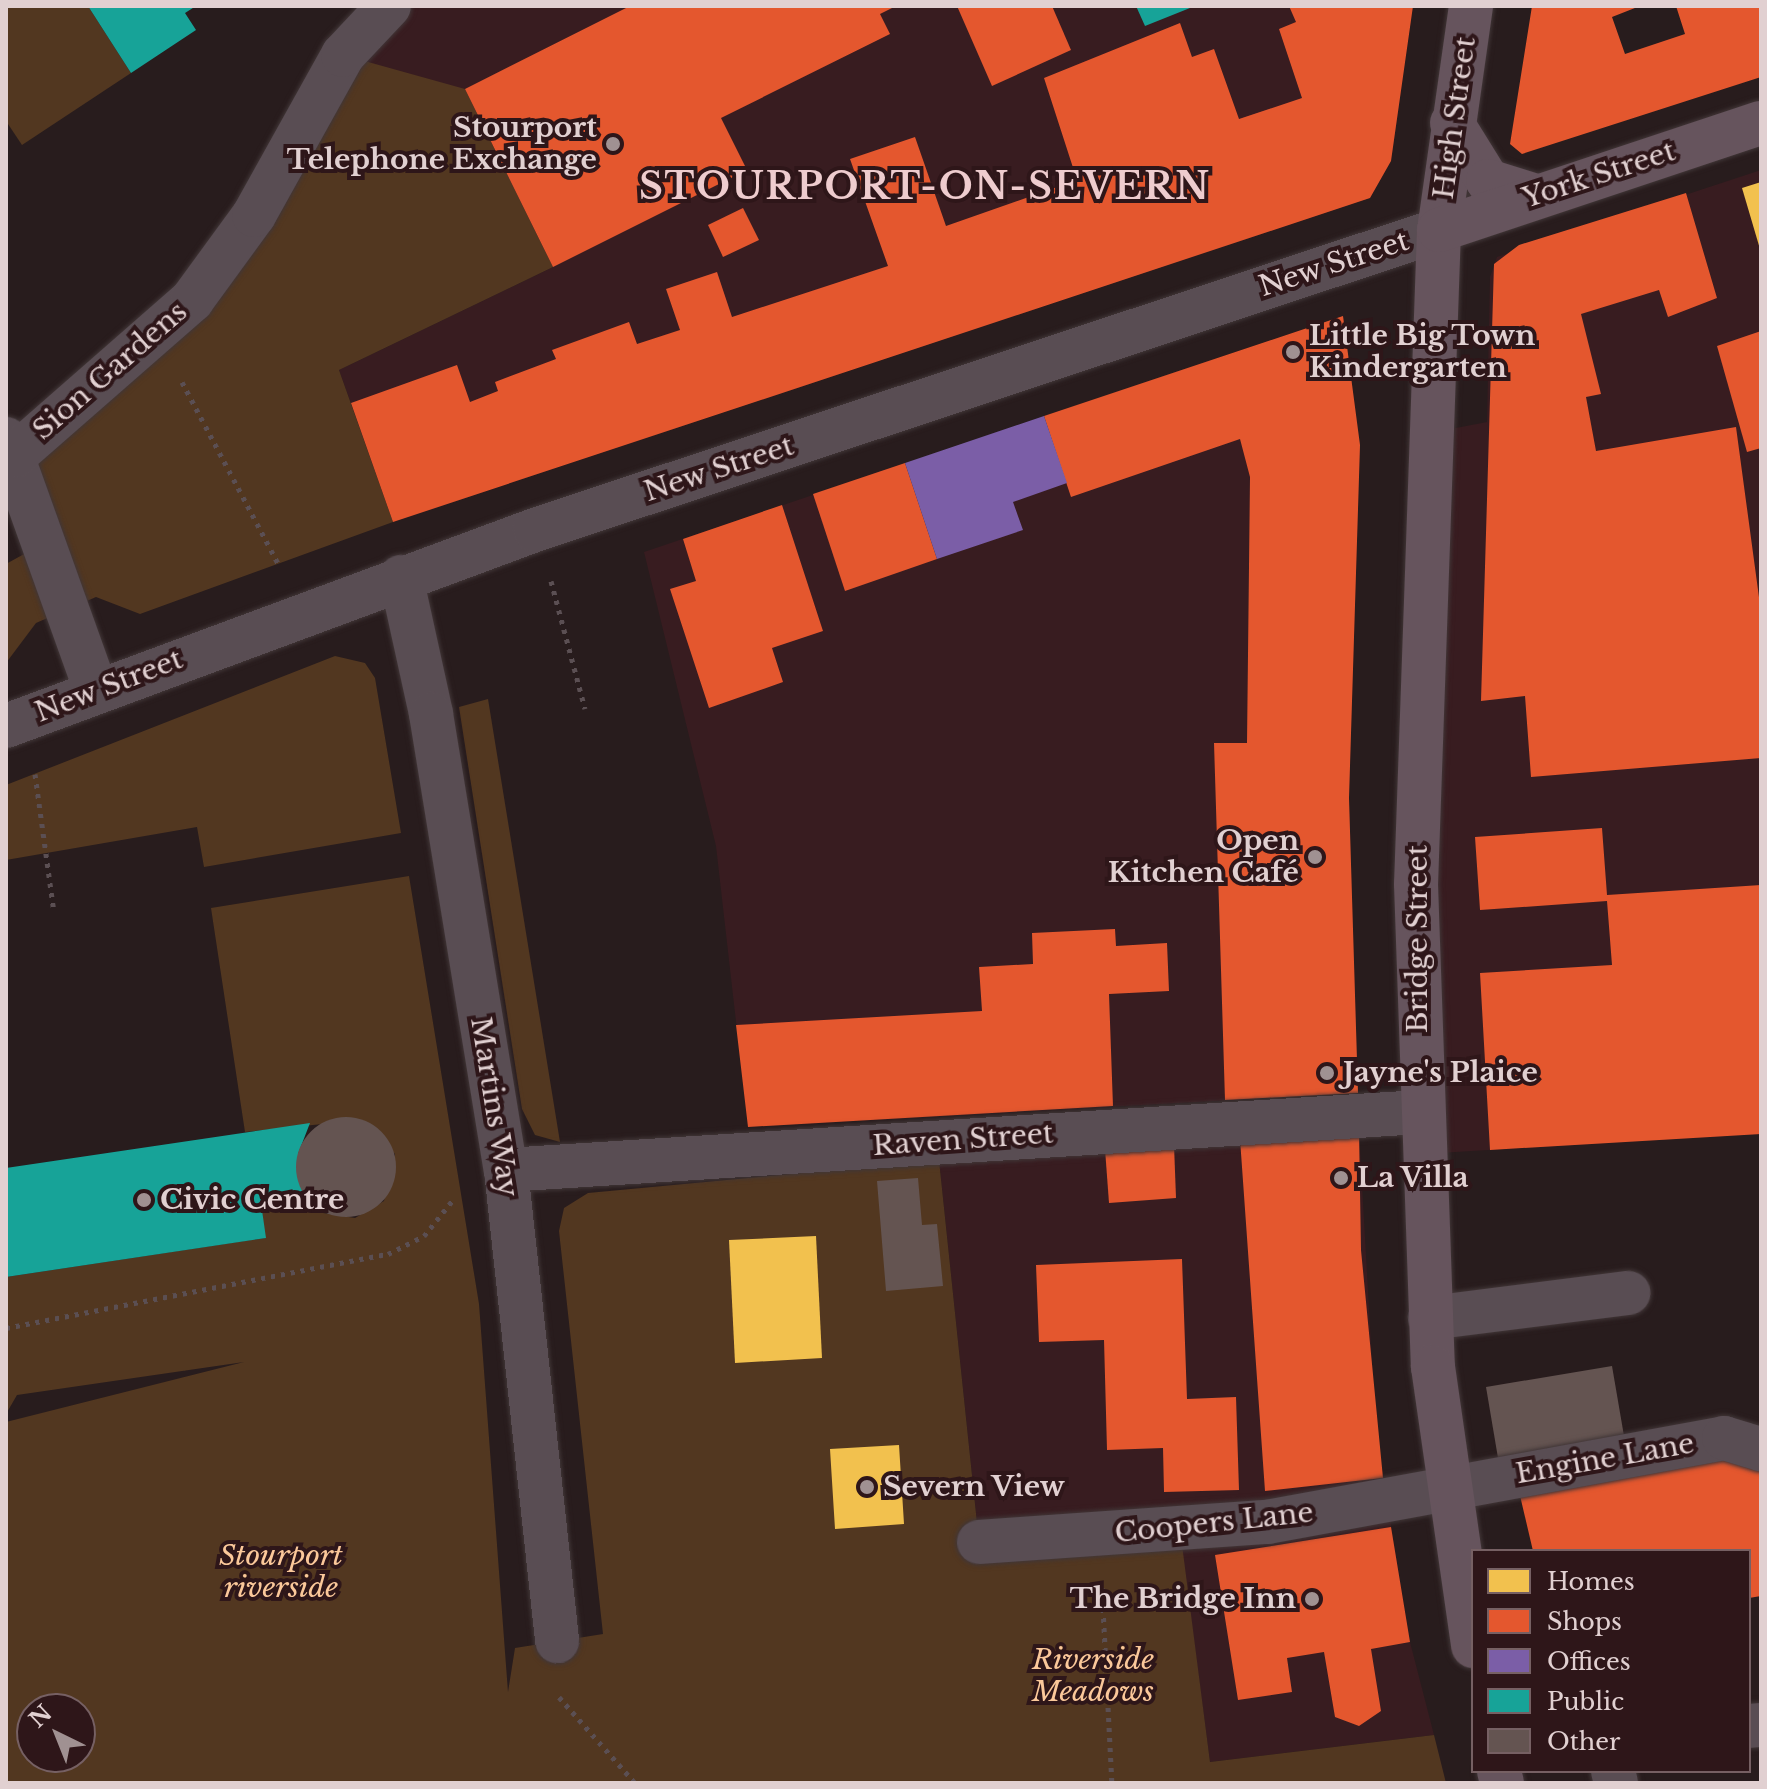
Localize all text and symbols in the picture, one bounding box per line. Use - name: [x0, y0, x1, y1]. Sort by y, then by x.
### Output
- street label: High Street: [1427, 35, 1483, 201]
- place label: Stourport Telephone Exchange: [287, 111, 597, 177]
- street label: York Street: [1518, 134, 1680, 216]
- marker: Stourport Telephone Exchange: [604, 135, 622, 153]
- district label: STOURPORT-ON-SEVERN: [639, 165, 1211, 209]
- street label: New Street: [1255, 224, 1413, 304]
- street label: Sion Gardens: [26, 295, 194, 447]
- place label: Little Big Town Kindergarten: [1309, 319, 1536, 385]
- marker: Little Big Town Kindergarten: [1284, 343, 1302, 361]
- street label: New Street: [640, 429, 798, 509]
- street label: New Street: [30, 642, 188, 730]
- place label: Open Kitchen Café: [1108, 824, 1299, 890]
- street label: Bridge Street: [1401, 845, 1435, 1033]
- marker: Open Kitchen Café: [1306, 848, 1324, 866]
- street label: Martins Way: [463, 1014, 525, 1200]
- place label: Jayne's Plaice: [1343, 1056, 1538, 1090]
- marker: Jayne's Plaice: [1318, 1064, 1336, 1082]
- street label: Raven Street: [872, 1117, 1054, 1163]
- place label: La Villa: [1357, 1161, 1470, 1195]
- marker: La Villa: [1332, 1169, 1350, 1187]
- place label: Civic Centre: [160, 1183, 344, 1217]
- marker: Civic Centre: [135, 1191, 153, 1209]
- street label: Engine Lane: [1513, 1427, 1697, 1491]
- place label: Severn View: [883, 1470, 1066, 1504]
- marker: Severn View: [858, 1478, 876, 1496]
- street label: Coopers Lane: [1113, 1496, 1315, 1550]
- park label: Stourport riverside: [219, 1539, 343, 1605]
- legend: [1471, 1549, 1751, 1773]
- text: Homes: [1547, 1567, 1635, 1596]
- place label: The Bridge Inn: [1070, 1582, 1296, 1616]
- marker: The Bridge Inn: [1303, 1590, 1321, 1608]
- text: Shops: [1547, 1607, 1622, 1636]
- park label: Riverside Meadows: [1032, 1643, 1154, 1709]
- text: Offices: [1547, 1647, 1631, 1676]
- text: Public: [1547, 1687, 1624, 1716]
- north arrow: [16, 1693, 96, 1773]
- text: N: [24, 1700, 57, 1733]
- text: Other: [1547, 1727, 1621, 1756]

